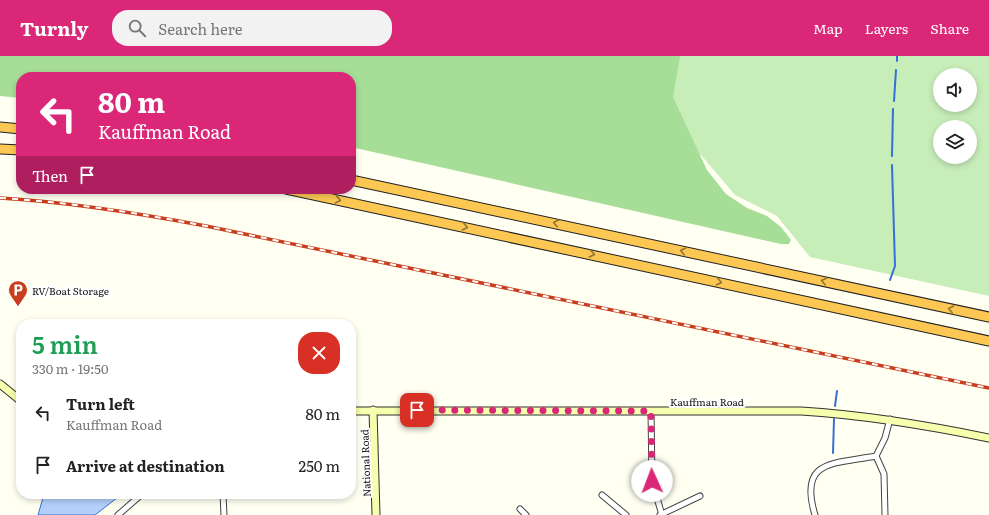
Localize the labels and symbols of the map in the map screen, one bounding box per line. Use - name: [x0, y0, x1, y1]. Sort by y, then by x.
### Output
- one-way arrow: [334, 195, 341, 203]
- one-way arrow: [553, 220, 559, 228]
- one-way arrow: [462, 223, 468, 231]
- one-way arrow: [680, 247, 686, 255]
- one-way arrow: [589, 250, 595, 258]
- one-way arrow: [716, 277, 722, 285]
- one-way arrow: [821, 278, 827, 286]
- parking icon: RV/Boat Storage: [7, 279, 29, 307]
- place label: RV/Boat Storage: [32, 283, 109, 298]
- one-way arrow: [948, 305, 954, 313]
- pin: [400, 393, 434, 427]
- street label: Kauffman Road: [670, 394, 744, 409]
- street label: National Road: [356, 429, 374, 497]
- position arrow: [631, 460, 673, 502]

